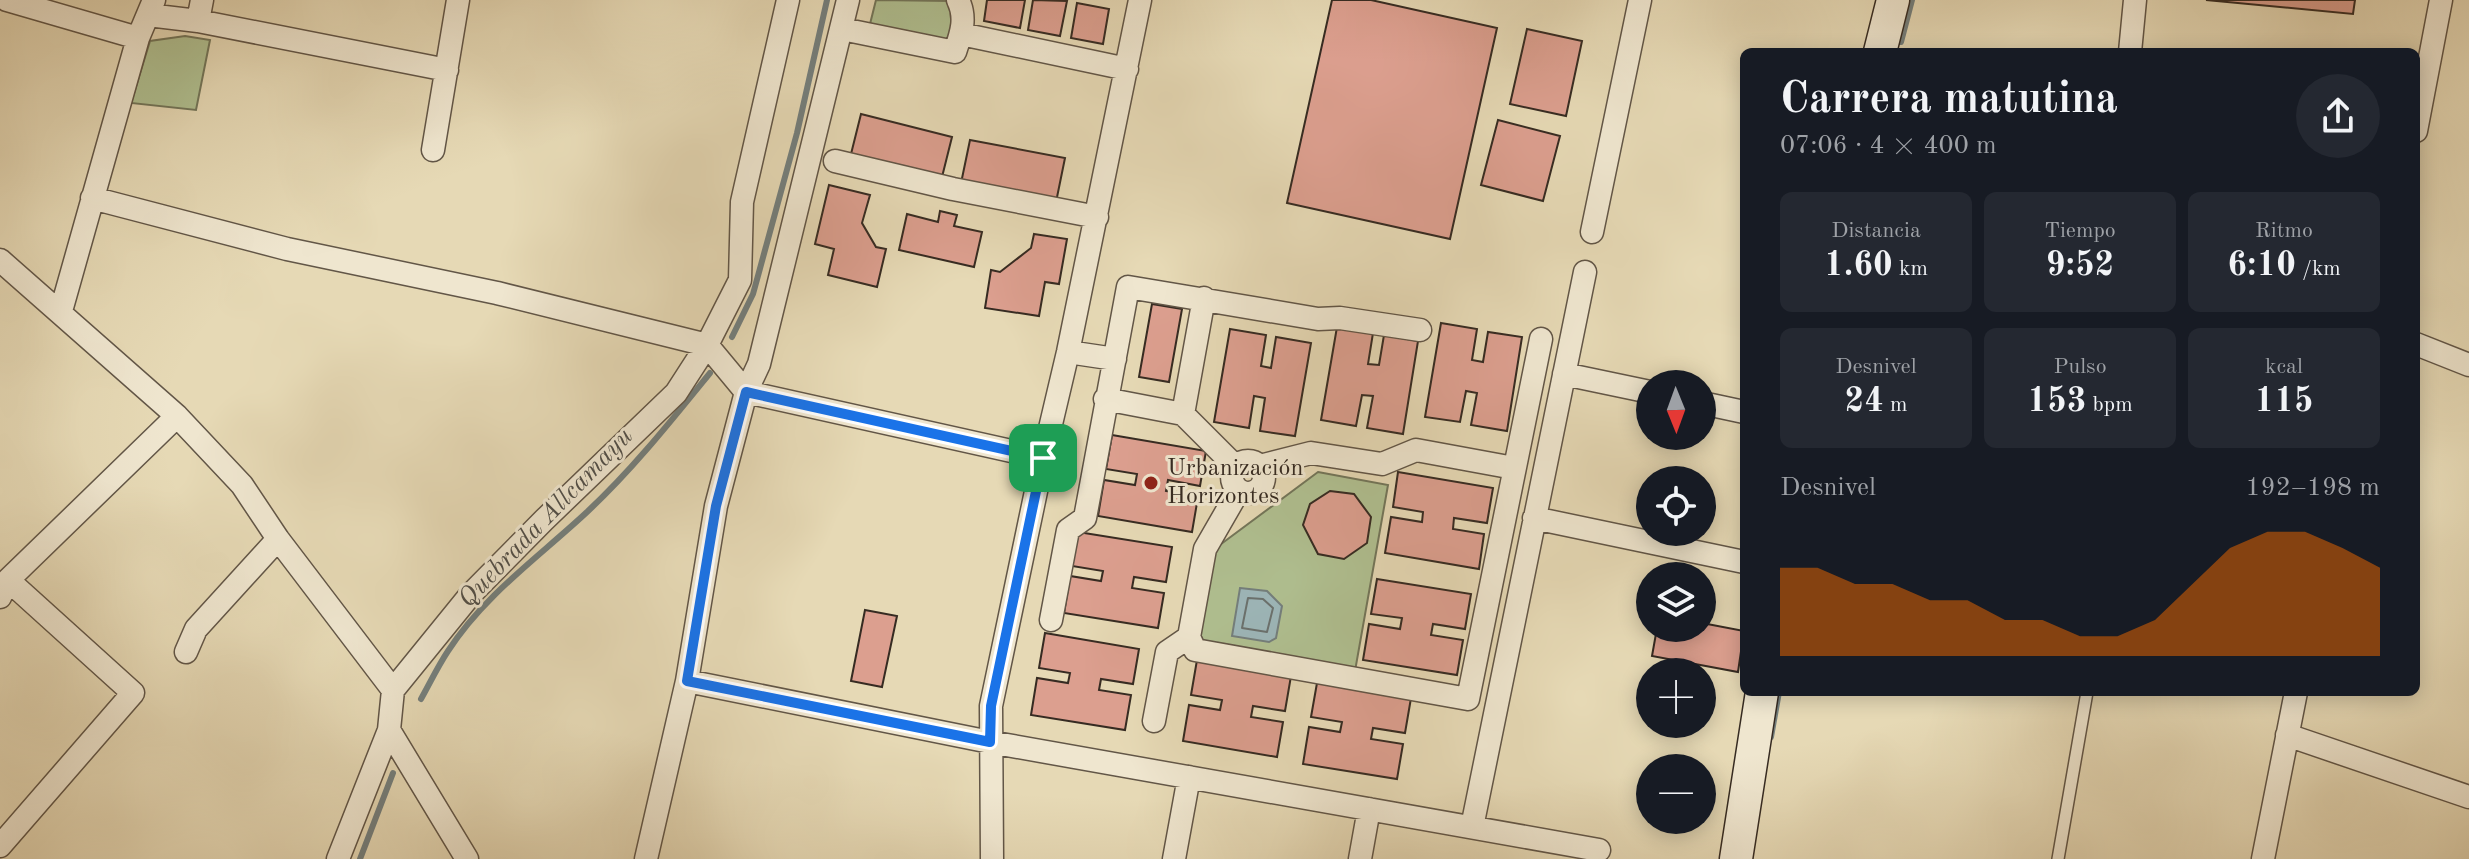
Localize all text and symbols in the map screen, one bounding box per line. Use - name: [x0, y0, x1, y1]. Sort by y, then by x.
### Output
- button: share: [2296, 74, 2380, 158]
- text: Carrera matutina: [1780, 78, 2118, 122]
- text: 07:06 · 4 × 400 m: [1780, 133, 1997, 159]
- text: Distancia: [1831, 220, 1921, 242]
- text: Tiempo: [2044, 220, 2116, 242]
- text: Ritmo: [2255, 220, 2313, 242]
- text: 1.60: [1824, 249, 1893, 283]
- text: 9:52: [2046, 249, 2114, 283]
- text: 6:10: [2227, 249, 2296, 283]
- text: km: [1893, 258, 1928, 280]
- text: /km: [2296, 258, 2341, 280]
- text: Desnivel: [1835, 356, 1917, 378]
- text: Pulso: [2053, 356, 2107, 378]
- text: kcal: [2265, 356, 2303, 378]
- north arrow: [1636, 370, 1716, 450]
- map controls: [1636, 370, 1716, 834]
- text: 24: [1844, 385, 1884, 419]
- text: 153: [2027, 385, 2086, 419]
- text: 115: [2254, 385, 2314, 419]
- text: m: [1884, 394, 1908, 416]
- text: bpm: [2086, 394, 2133, 416]
- water label: Quebrada Allcamayu: [454, 423, 638, 613]
- pin: [1009, 424, 1077, 492]
- icon: arrive: [1021, 436, 1065, 480]
- place label: Urbanización Horizontes: [1167, 457, 1303, 509]
- button: locate: [1636, 466, 1716, 546]
- marker: Urbanización Horizontes: [1142, 474, 1160, 492]
- text: Desnivel: [1780, 475, 1876, 501]
- text: 192–198 m: [2245, 475, 2380, 501]
- button: layers: [1636, 562, 1716, 642]
- button: +: [1636, 658, 1716, 738]
- button: −: [1636, 754, 1716, 834]

